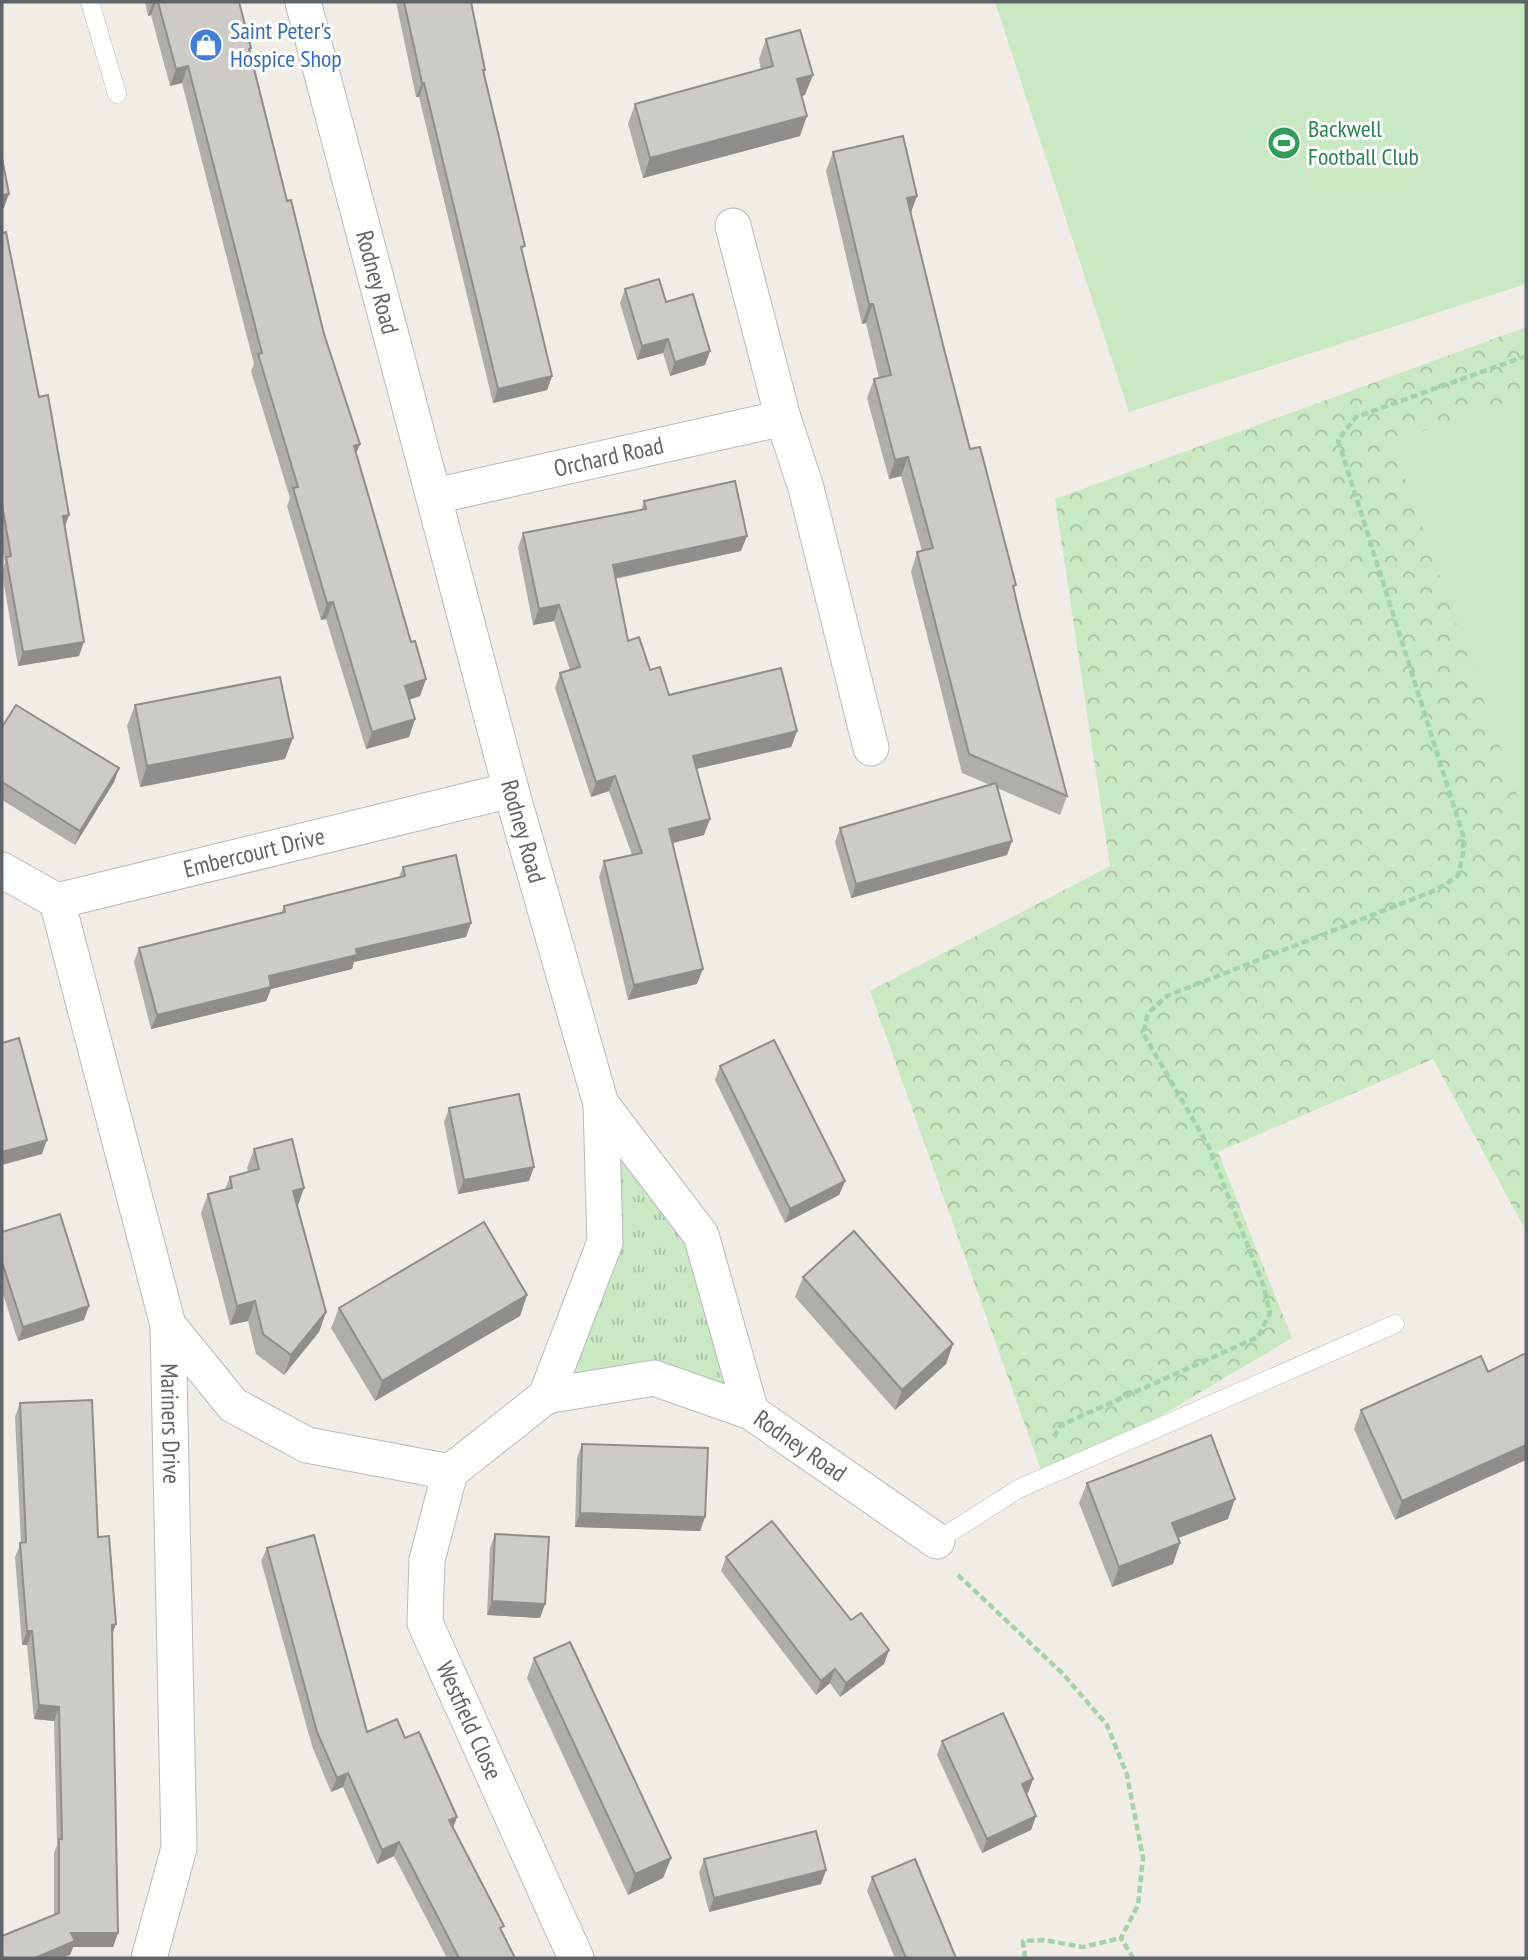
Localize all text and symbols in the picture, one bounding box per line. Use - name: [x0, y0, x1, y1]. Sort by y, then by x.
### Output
- place label: Saint Peter's Hospice Shop: [230, 15, 342, 74]
- shop icon: Saint Peter's Hospice Shop: [187, 26, 225, 64]
- place label: Backwell Football Club: [1308, 113, 1419, 172]
- sports icon: Backwell Football Club: [1265, 124, 1303, 162]
- street label: Rodney Road: [349, 227, 406, 337]
- street label: Orchard Road: [551, 429, 666, 484]
- street label: Rodney Road: [494, 776, 553, 886]
- street label: Embercourt Drive: [180, 820, 328, 885]
- street label: Mariners Drive: [154, 1363, 187, 1484]
- street label: Rodney Road: [748, 1403, 853, 1488]
- street label: Westfield Close: [429, 1656, 510, 1784]

